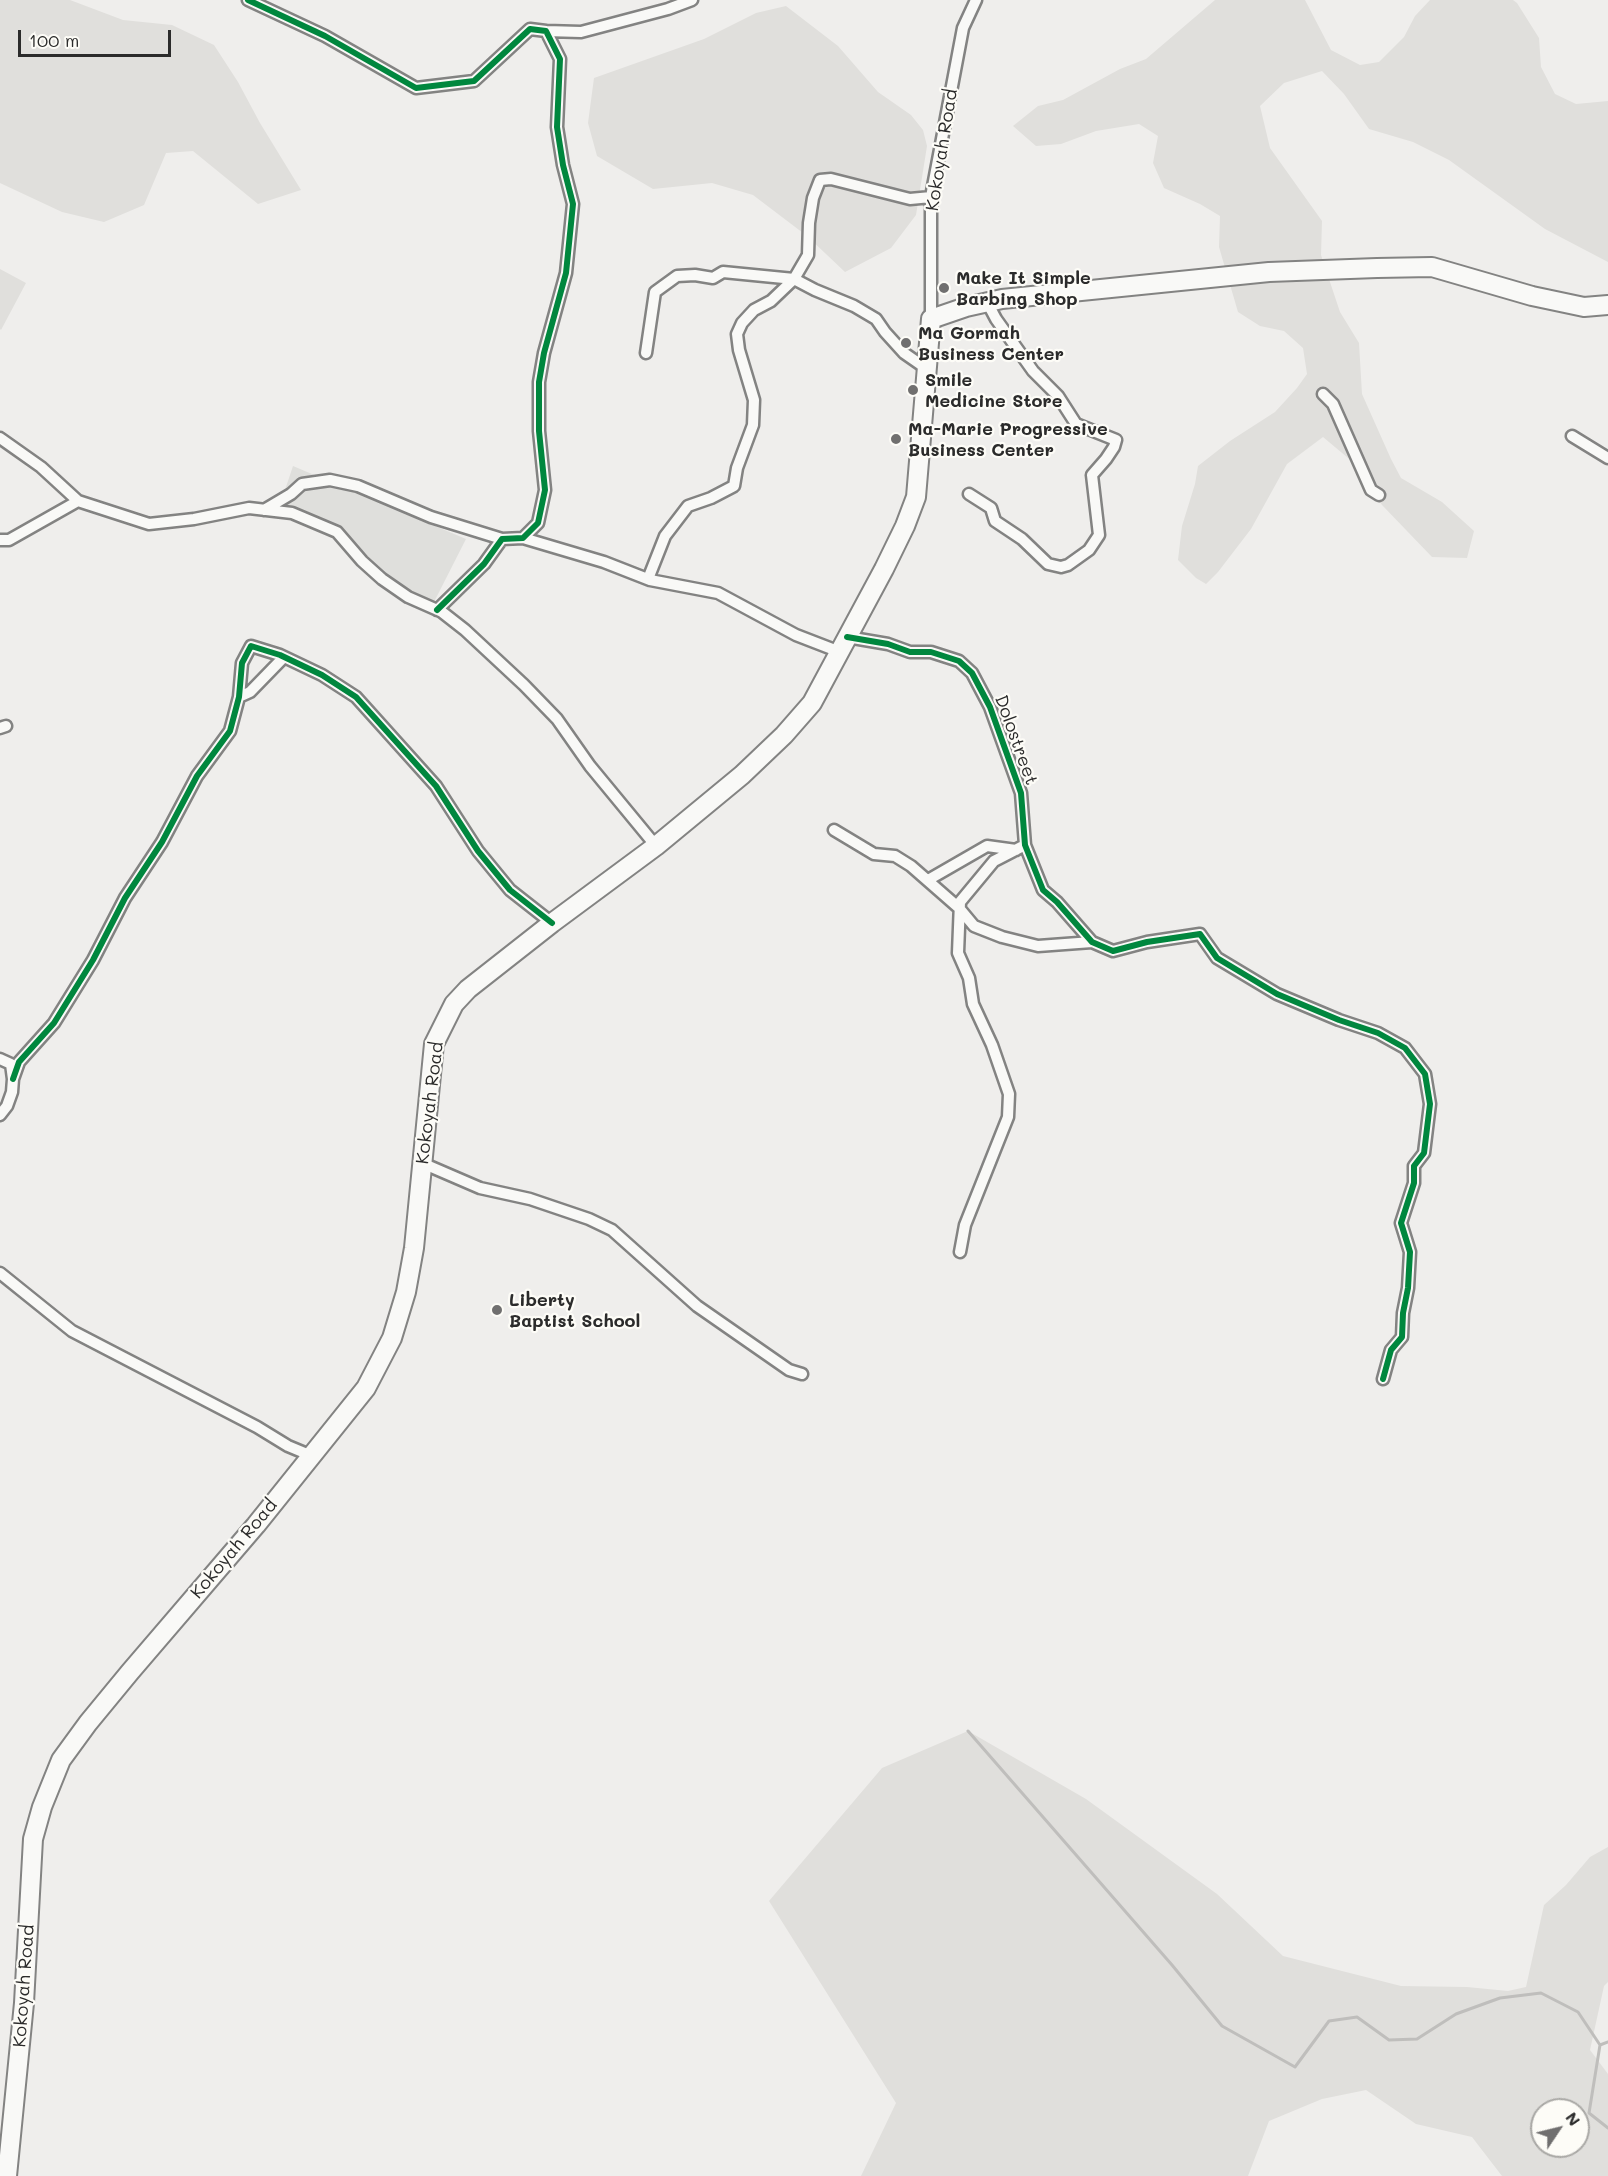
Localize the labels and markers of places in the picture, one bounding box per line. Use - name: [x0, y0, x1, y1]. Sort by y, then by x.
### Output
- place label: Make It Simple Barbing Shop: [956, 267, 1091, 310]
- marker: Make It Simple Barbing Shop: [937, 281, 951, 295]
- place label: Ma Gormah Business Center: [918, 322, 1064, 364]
- marker: Ma Gormah Business Center: [899, 336, 913, 350]
- place label: Smile Medicine Store: [925, 369, 1062, 412]
- marker: Smile Medicine Store: [906, 383, 920, 397]
- place label: Ma-Marie Progressive Business Center: [908, 418, 1108, 460]
- marker: Ma-Marie Progressive Business Center: [889, 432, 903, 446]
- place label: Liberty Baptist School: [509, 1289, 640, 1332]
- marker: Liberty Baptist School: [490, 1303, 504, 1317]

